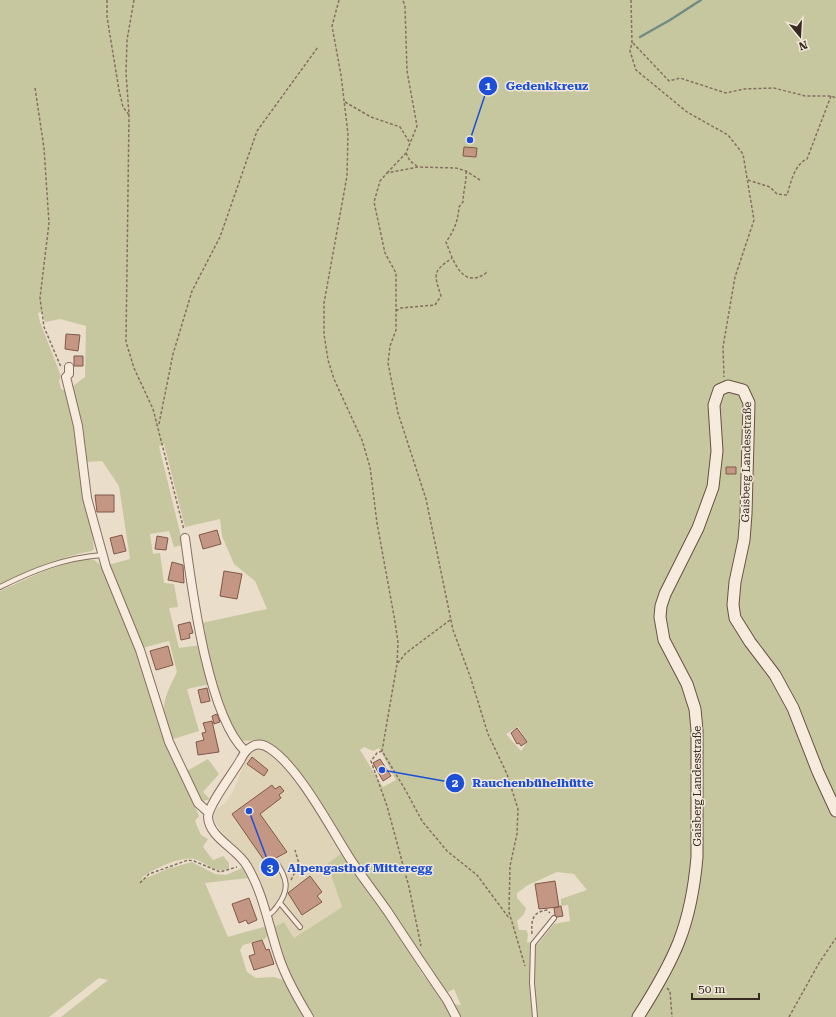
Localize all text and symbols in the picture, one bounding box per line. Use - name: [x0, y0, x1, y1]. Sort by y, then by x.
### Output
- north arrow: [780, 16, 820, 56]
- text: N: [796, 38, 809, 53]
- callout: Gedenkkreuz: [478, 74, 596, 98]
- text: 1: [485, 79, 492, 93]
- text: Gedenkkreuz: [506, 79, 588, 93]
- street label: Gaisberg Landesstraße: [739, 401, 754, 523]
- street label: Gaisberg Landesstraße: [691, 726, 704, 846]
- callout: Rauchenbühelhütte: [445, 771, 602, 795]
- text: 2: [452, 776, 459, 790]
- text: Rauchenbühelhütte: [472, 776, 594, 790]
- callout: Alpengasthof Mitteregg: [260, 855, 441, 879]
- text: 3: [267, 861, 274, 875]
- text: Alpengasthof Mitteregg: [288, 861, 433, 875]
- scale bar: [692, 975, 759, 1001]
- text: 50 m: [698, 982, 725, 996]

